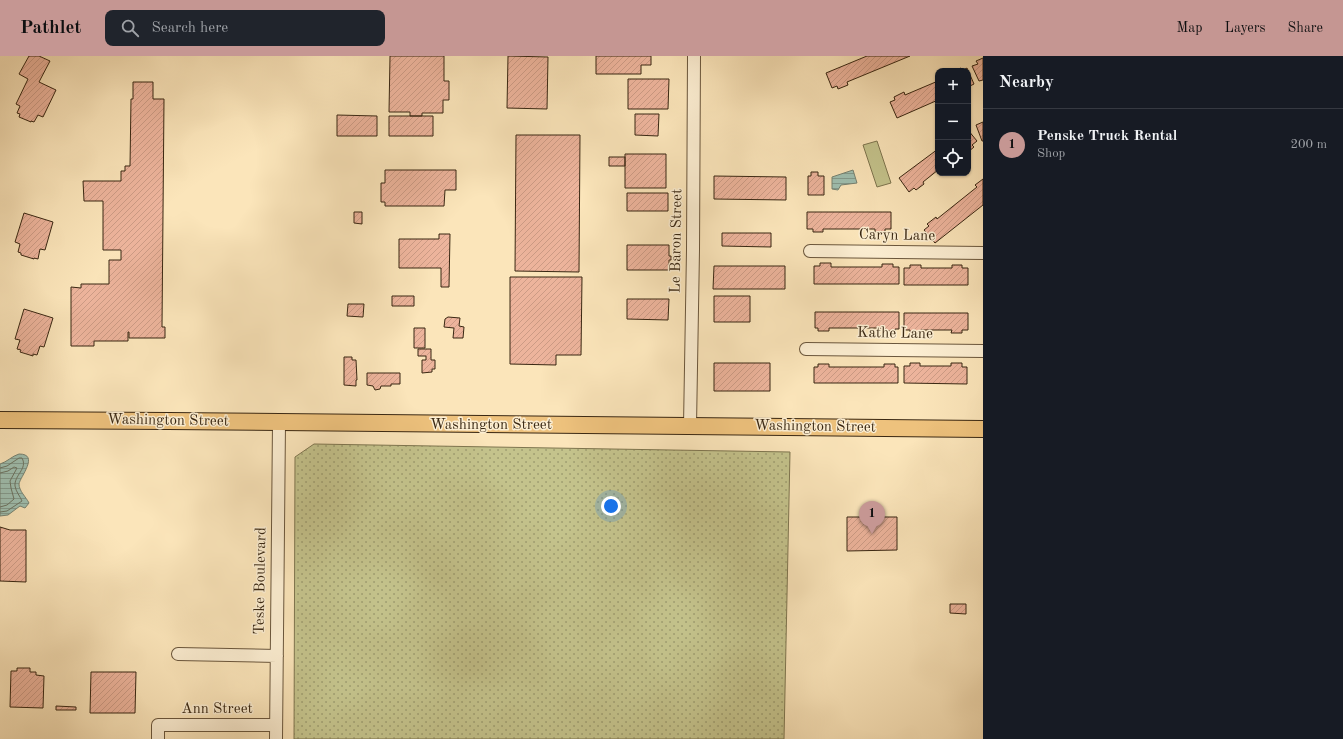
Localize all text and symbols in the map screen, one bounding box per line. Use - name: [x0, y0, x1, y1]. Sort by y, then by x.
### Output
- search box: [105, 10, 385, 46]
- icon: search: [119, 17, 141, 39]
- text: Pathlet: [20, 19, 81, 38]
- text: Search here: [151, 21, 228, 36]
- text: Map: [1177, 21, 1203, 35]
- text: Layers: [1225, 21, 1266, 35]
- text: Share: [1288, 21, 1323, 35]
- map controls: [935, 68, 971, 176]
- button: +: [935, 68, 971, 104]
- text: Nearby: [999, 74, 1054, 91]
- button: −: [935, 104, 971, 140]
- text: Penske Truck Rental: [1037, 129, 1178, 144]
- text: 1: [1008, 138, 1016, 151]
- text: 200 m: [1290, 138, 1327, 151]
- button: locate: [935, 140, 971, 176]
- text: Shop: [1037, 147, 1065, 160]
- street label: Le Baron Street: [669, 189, 685, 293]
- street label: Caryn Lane: [859, 228, 935, 244]
- street label: Kathe Lane: [857, 326, 933, 342]
- street label: Washington Street: [107, 412, 229, 430]
- street label: Washington Street: [430, 418, 552, 433]
- street label: Washington Street: [754, 418, 876, 436]
- your location: [601, 496, 621, 516]
- pin: 1: [859, 501, 885, 534]
- street label: Teske Boulevard: [253, 527, 269, 635]
- street label: Ann Street: [181, 702, 253, 717]

